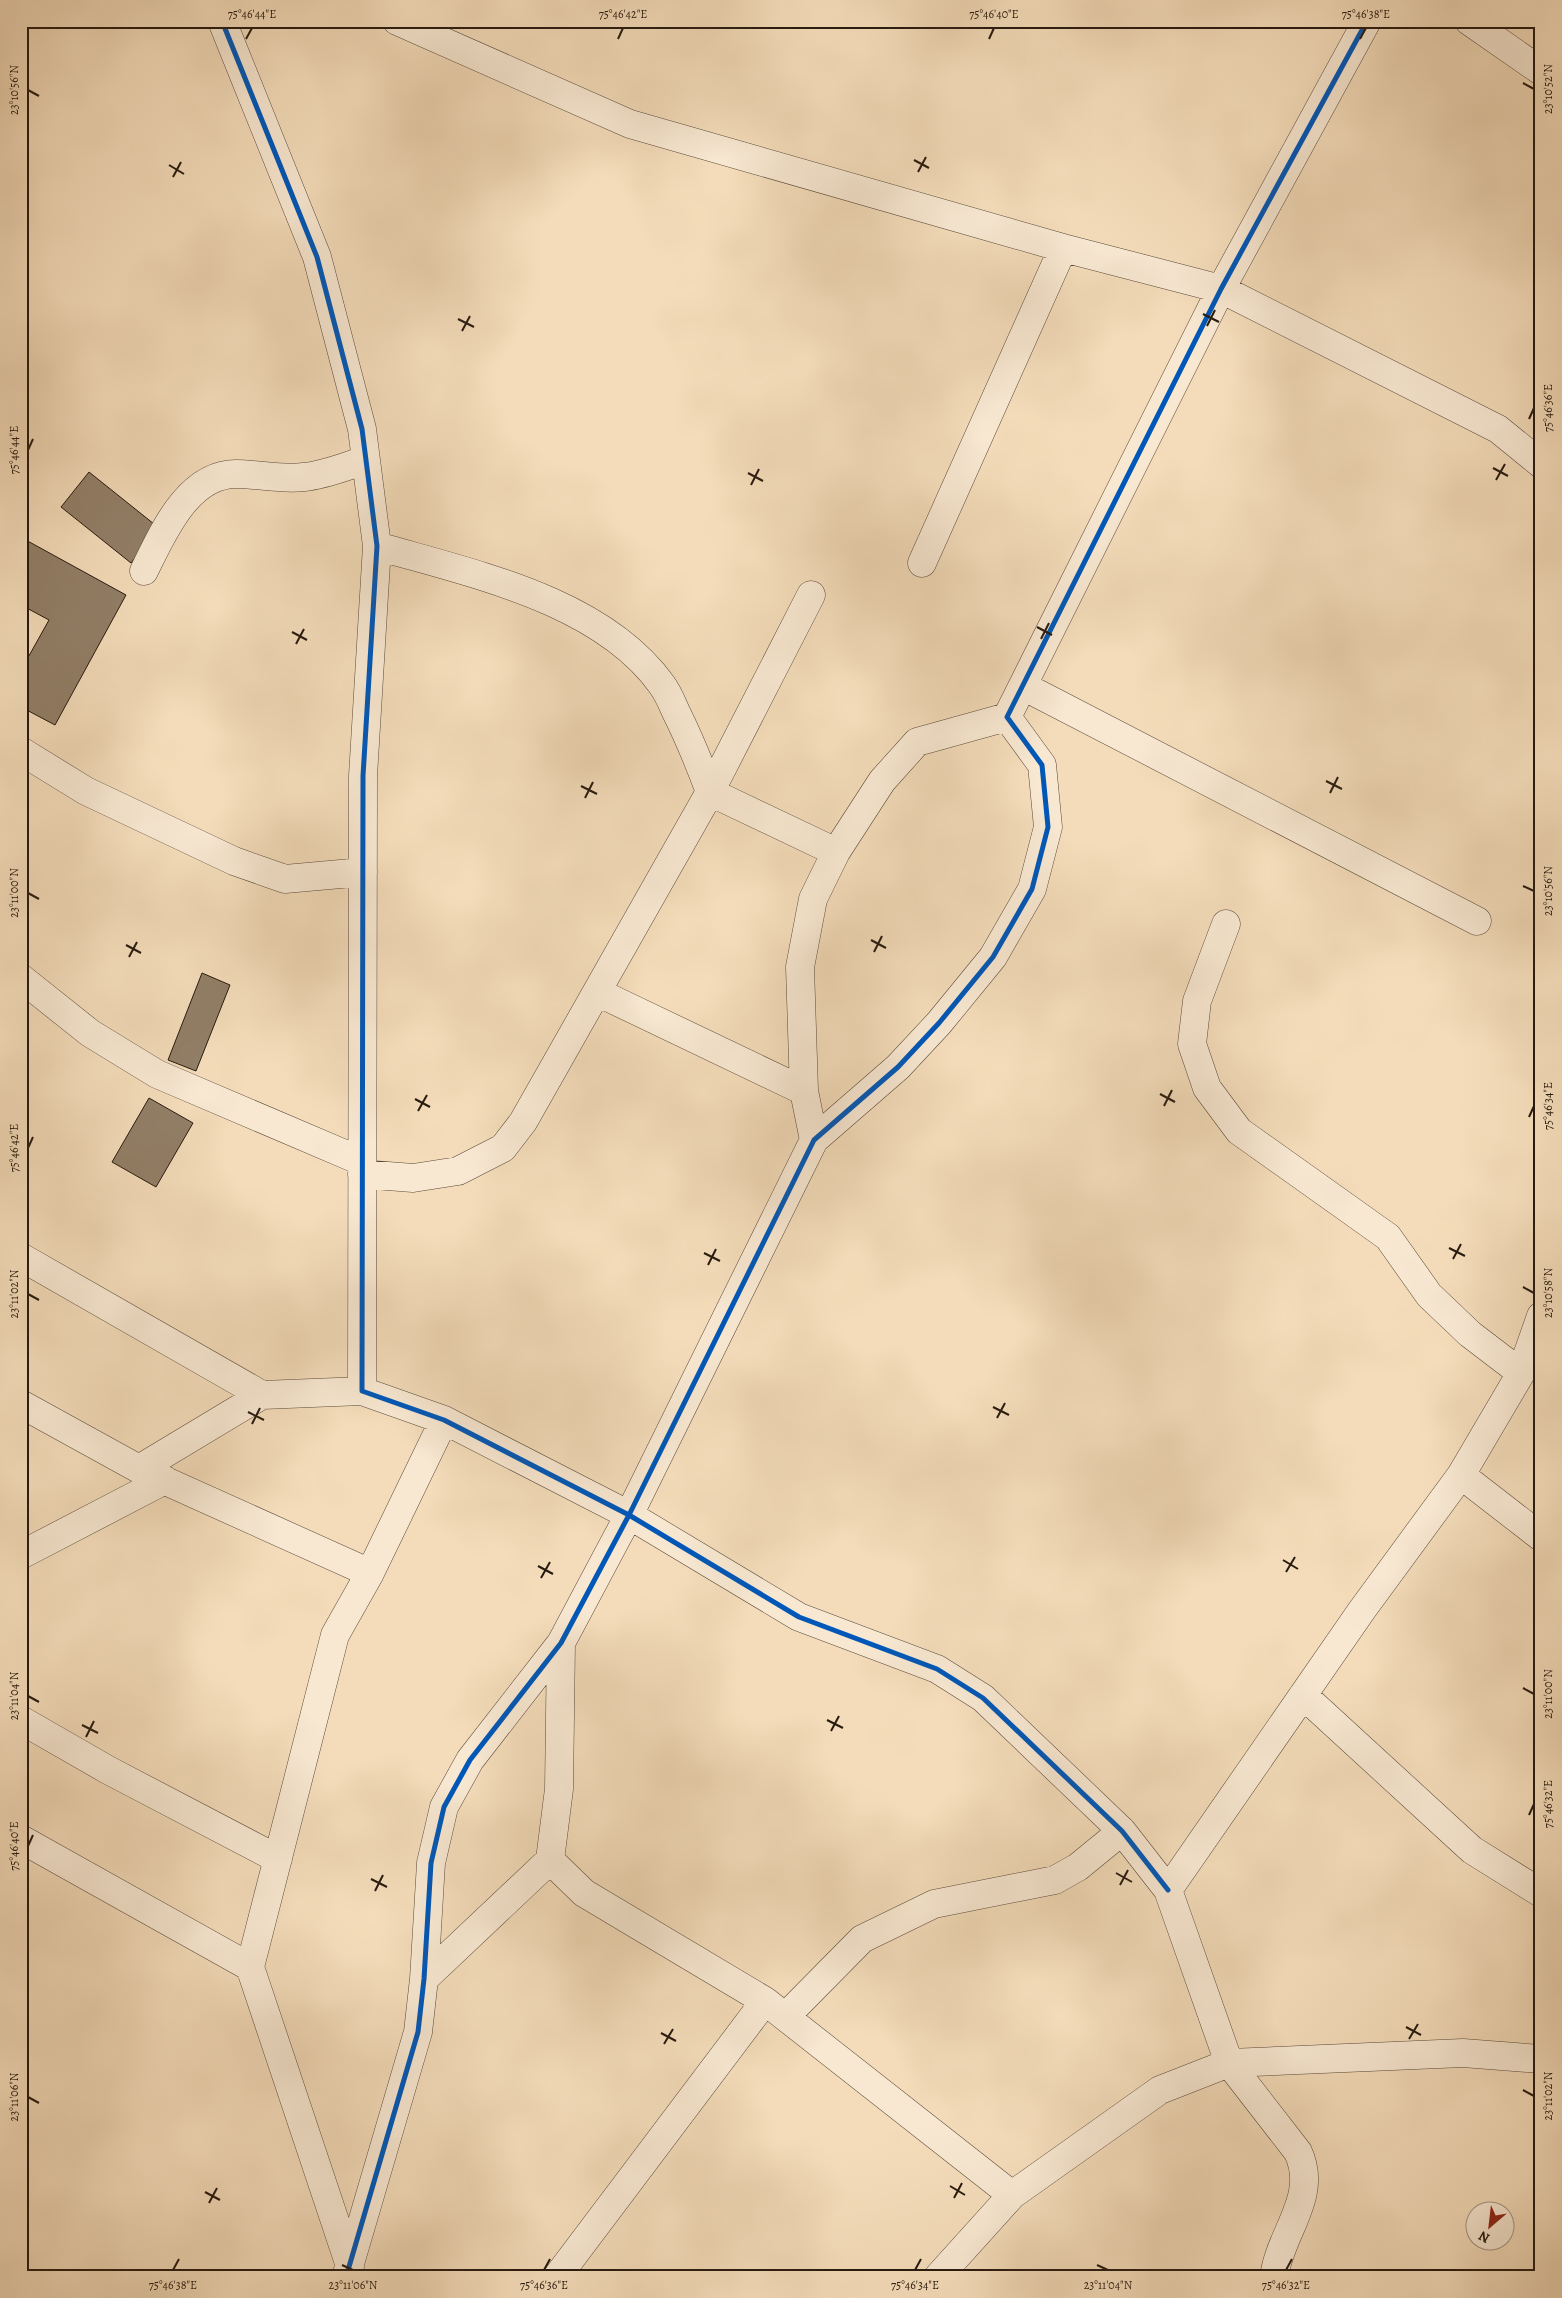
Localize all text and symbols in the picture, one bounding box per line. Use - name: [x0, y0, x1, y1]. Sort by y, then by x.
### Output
- text: 75°46'44"E: [228, 6, 276, 22]
- text: 75°46'42"E: [599, 6, 647, 22]
- text: 75°46'40"E: [969, 6, 1019, 22]
- text: 75°46'38"E: [1342, 6, 1390, 22]
- text: 23°10'52"N: [1540, 64, 1556, 114]
- text: 23°10'56"N: [6, 65, 22, 115]
- text: 75°46'36"E: [1540, 384, 1556, 432]
- text: 75°46'44"E: [6, 426, 22, 474]
- text: 23°10'56"N: [1540, 866, 1556, 916]
- text: 23°11'00"N: [6, 868, 22, 918]
- text: 75°46'34"E: [1540, 1082, 1556, 1130]
- text: 75°46'42"E: [6, 1124, 22, 1172]
- text: 23°10'58"N: [1540, 1268, 1556, 1318]
- text: 23°11'02"N: [6, 1269, 22, 1318]
- text: 23°11'00"N: [1540, 1669, 1556, 1719]
- text: 23°11'04"N: [6, 1671, 22, 1720]
- text: 75°46'32"E: [1540, 1780, 1556, 1828]
- text: 75°46'40"E: [6, 1821, 22, 1871]
- text: 23°11'02"N: [1540, 2071, 1556, 2120]
- text: 23°11'06"N: [6, 2072, 22, 2121]
- north arrow: [1464, 2200, 1514, 2250]
- text: N: [1475, 2226, 1493, 2248]
- text: 75°46'38"E: [149, 2277, 197, 2293]
- text: 23°11'06"N: [329, 2277, 378, 2293]
- text: 75°46'36"E: [520, 2277, 568, 2293]
- text: 75°46'34"E: [891, 2277, 939, 2293]
- text: 23°11'04"N: [1084, 2277, 1133, 2293]
- text: 75°46'32"E: [1262, 2277, 1310, 2293]

